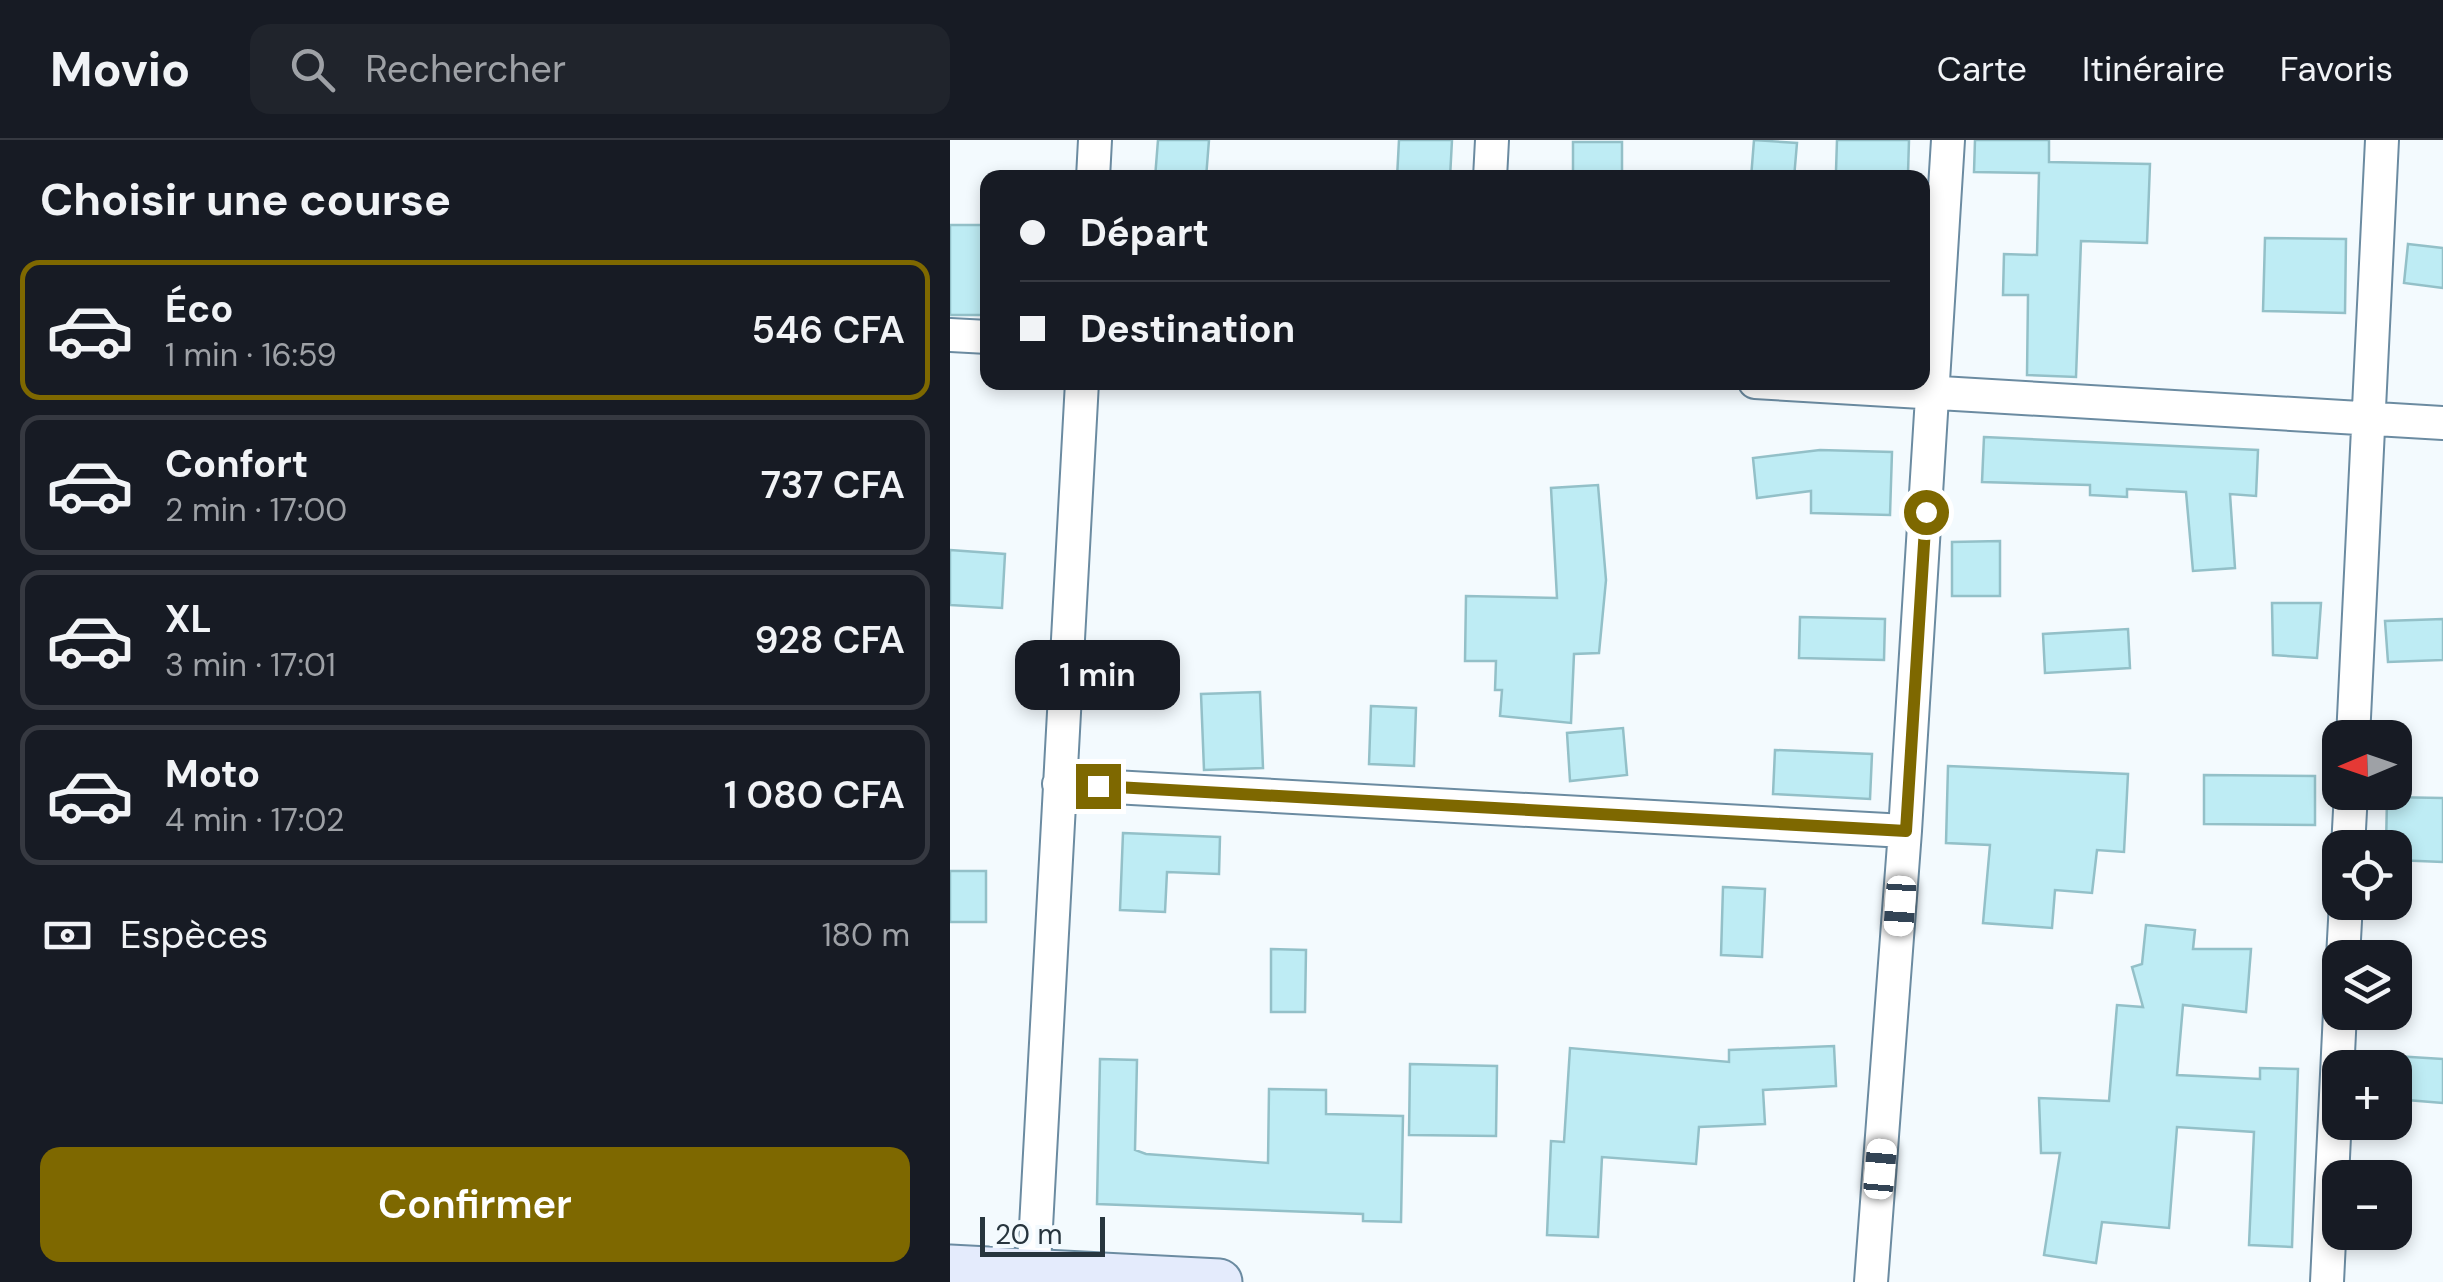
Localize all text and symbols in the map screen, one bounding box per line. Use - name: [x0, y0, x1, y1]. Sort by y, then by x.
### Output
- search box: [250, 24, 950, 114]
- text: Movio: [50, 38, 190, 101]
- icon: search: [285, 42, 340, 97]
- text: Rechercher: [365, 44, 566, 94]
- text: Carte: [1937, 46, 2027, 92]
- text: Itinéraire: [2082, 46, 2225, 92]
- text: Favoris: [2280, 46, 2393, 92]
- text: Choisir une course: [40, 170, 451, 229]
- text: Départ: [1080, 208, 1209, 258]
- text: Éco: [165, 284, 233, 334]
- icon: car: [45, 285, 135, 375]
- text: Destination: [1080, 304, 1295, 354]
- text: 546 CFA: [752, 305, 905, 355]
- text: 1 min · 16:59: [165, 334, 337, 376]
- text: Confort: [165, 439, 308, 489]
- icon: car: [45, 440, 135, 530]
- text: 737 CFA: [761, 460, 905, 510]
- text: 2 min · 17:00: [165, 489, 347, 531]
- route start: [1904, 490, 1949, 535]
- text: XL: [165, 594, 212, 644]
- icon: car: [45, 595, 135, 685]
- text: 928 CFA: [754, 615, 905, 665]
- callout: 1 min: [1016, 641, 1180, 711]
- text: 3 min · 17:01: [165, 644, 336, 686]
- text: 1 min: [1059, 654, 1136, 696]
- north arrow: [2322, 720, 2412, 810]
- map controls: [2322, 720, 2412, 1250]
- text: Moto: [165, 749, 260, 799]
- icon: car: [45, 750, 135, 840]
- route end: [1076, 764, 1121, 809]
- text: 1 080 CFA: [724, 770, 905, 820]
- text: 4 min · 17:02: [165, 799, 344, 841]
- button: locate: [2322, 830, 2412, 920]
- car: [1883, 875, 1917, 937]
- icon: cash: [40, 908, 95, 963]
- text: Espèces: [120, 910, 268, 960]
- text: 180 m: [822, 914, 910, 956]
- button: layers: [2322, 940, 2412, 1030]
- button: +: [2322, 1050, 2412, 1140]
- car: [1862, 1138, 1898, 1200]
- button: Confirmer: [40, 1147, 910, 1262]
- button: −: [2322, 1160, 2412, 1250]
- scale bar: [980, 1212, 1105, 1256]
- text: 20 m: [995, 1216, 1062, 1253]

